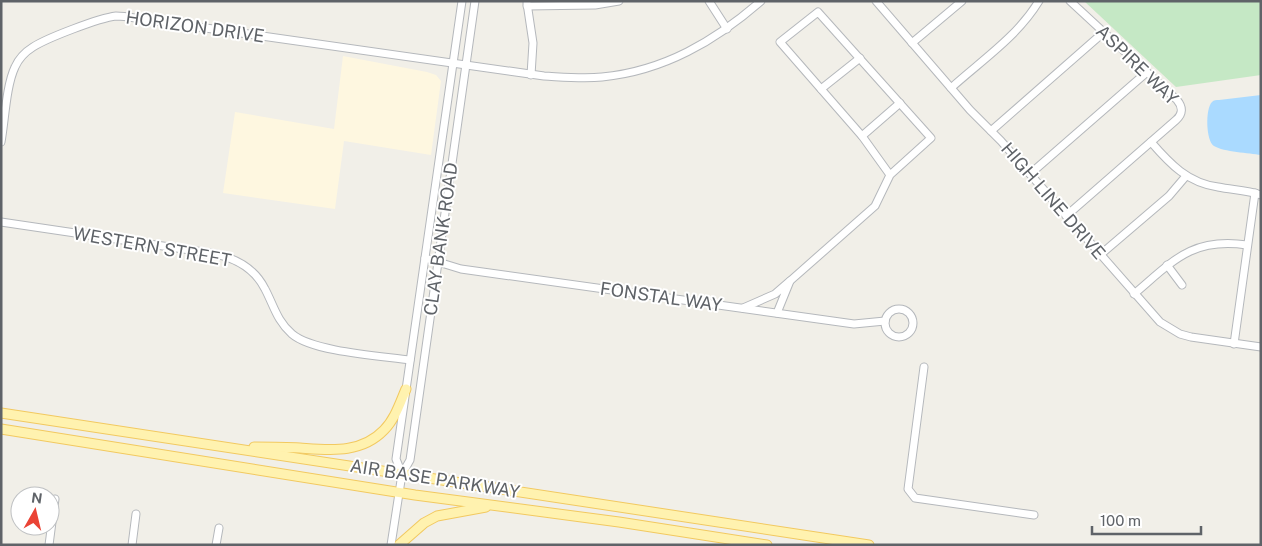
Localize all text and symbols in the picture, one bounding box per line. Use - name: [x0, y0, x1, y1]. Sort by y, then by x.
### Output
- street label: HORIZON DRIVE: [124, 6, 266, 47]
- street label: ASPIRE WAY: [1092, 20, 1183, 109]
- street label: HIGH LINE DRIVE: [997, 138, 1110, 263]
- street label: CLAY BANK ROAD: [419, 161, 462, 317]
- street label: WESTERN STREET: [71, 222, 233, 271]
- street label: FONSTAL WAY: [599, 278, 723, 315]
- street label: AIR BASE PARKWAY: [349, 455, 522, 502]
- north arrow: [10, 486, 60, 536]
- text: N: [30, 489, 43, 507]
- scale bar: [1092, 504, 1201, 536]
- text: 100 m: [1100, 512, 1141, 529]

